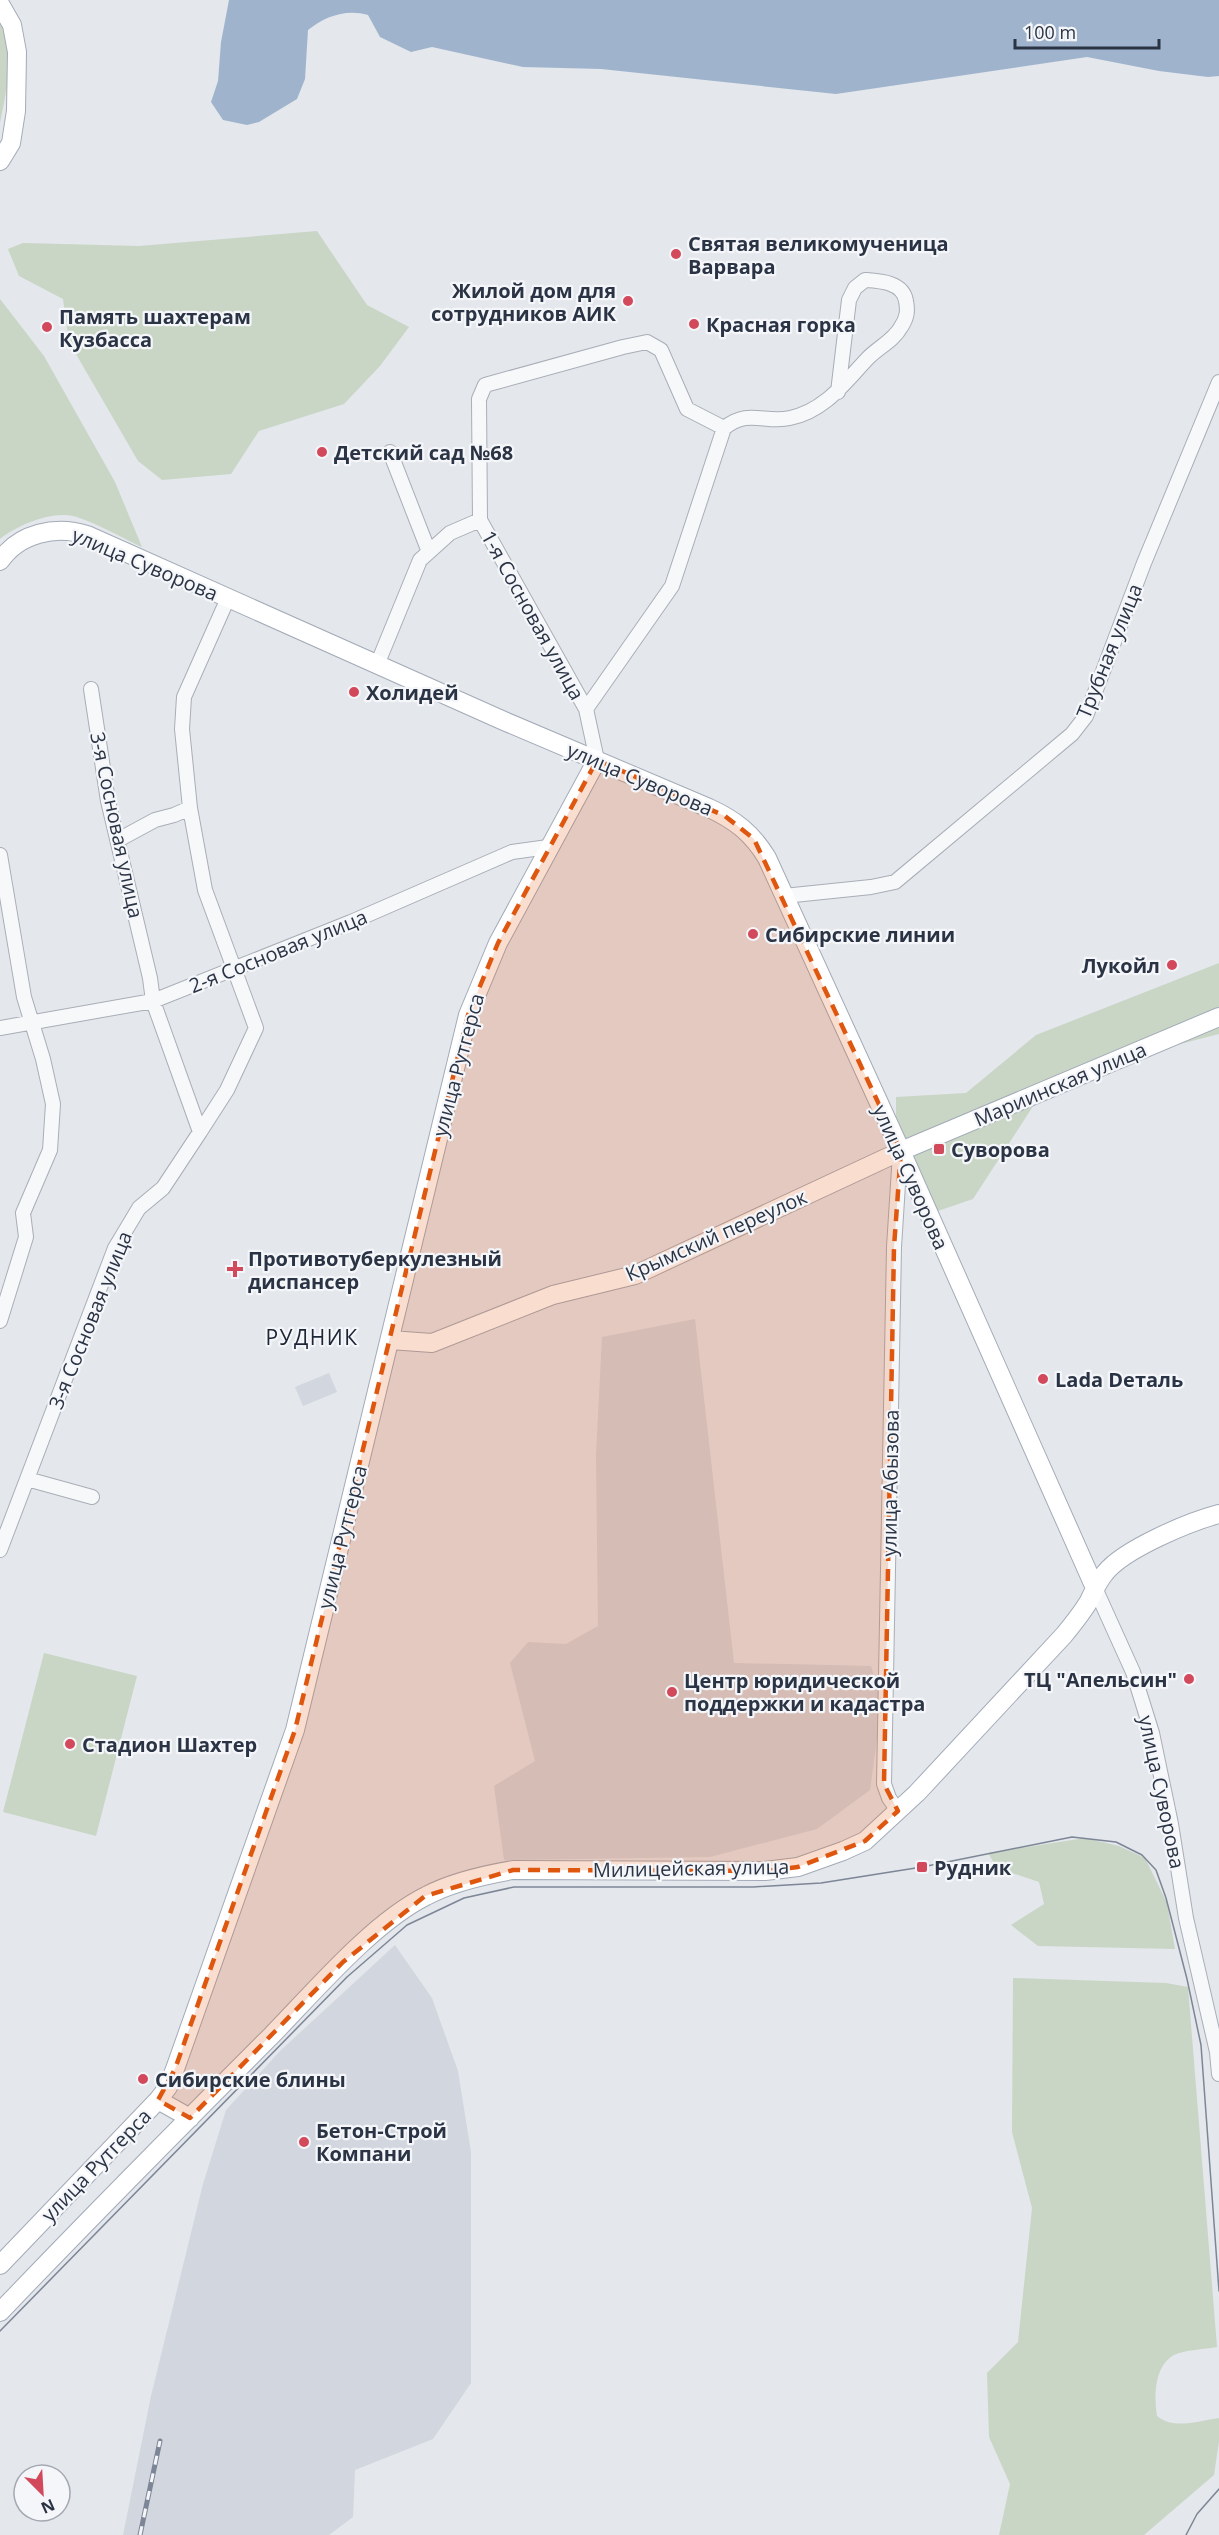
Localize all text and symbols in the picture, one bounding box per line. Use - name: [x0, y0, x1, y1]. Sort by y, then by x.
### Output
- scale bar: [1015, 12, 1159, 50]
- text: 100 m: [1024, 20, 1076, 44]
- place label: Святая великомученица Варвара: [688, 230, 949, 280]
- marker: Святая великомученица Варвара: [669, 247, 683, 261]
- place label: Жилой дом для сотрудников АИК: [431, 277, 617, 327]
- marker: Жилой дом для сотрудников АИК: [621, 294, 635, 308]
- place label: Память шахтерам Кузбасса: [59, 303, 251, 353]
- place label: Красная горка: [706, 311, 856, 338]
- marker: Красная горка: [687, 317, 701, 331]
- marker: Память шахтерам Кузбасса: [40, 320, 54, 334]
- place label: Детский сад №68: [334, 439, 513, 466]
- marker: Детский сад №68: [315, 445, 329, 459]
- street label: улица Суворова: [68, 521, 222, 607]
- street label: 1-я Сосновая улица: [475, 525, 591, 705]
- street label: Трубная улица: [1070, 580, 1148, 722]
- place label: Холидей: [366, 679, 459, 706]
- marker: Холидей: [347, 685, 361, 699]
- street label: 3-я Сосновая улица: [84, 729, 150, 921]
- street label: улица Суворова: [563, 736, 717, 822]
- street label: 2-я Сосновая улица: [185, 903, 371, 999]
- place label: Сибирские линии: [765, 921, 955, 948]
- marker: Сибирские линии: [746, 927, 760, 941]
- place label: Лукойл: [1082, 952, 1160, 979]
- marker: Лукойл: [1165, 958, 1179, 972]
- street label: улица Рутгерса: [426, 990, 490, 1140]
- street label: Мариинская улица: [970, 1036, 1150, 1132]
- street label: улица Суворова: [867, 1100, 955, 1254]
- place label: Суворова: [951, 1136, 1050, 1163]
- marker: Суворова: [932, 1142, 946, 1156]
- street label: Крымский переулок: [621, 1183, 812, 1287]
- street label: 3-я Сосновая улица: [42, 1227, 138, 1413]
- place label: Противотуберкулезный диспансер: [248, 1245, 502, 1295]
- marker: Противотуберкулезный диспансер: [226, 1260, 244, 1278]
- district label: РУДНИК: [265, 1323, 359, 1351]
- place label: Lada Dеталь: [1055, 1366, 1183, 1393]
- marker: Lada Dеталь: [1036, 1372, 1050, 1386]
- street label: улица Абызова: [875, 1409, 905, 1557]
- street label: улица Рутгерса: [311, 1462, 373, 1612]
- place label: ТЦ "Апельсин": [1024, 1666, 1177, 1693]
- place label: Центр юридической поддержки и кадастра: [684, 1667, 925, 1717]
- marker: ТЦ "Апельсин": [1182, 1672, 1196, 1686]
- marker: Центр юридической поддержки и кадастра: [665, 1685, 679, 1699]
- street label: улица Суворова: [1133, 1713, 1191, 1871]
- place label: Стадион Шахтер: [82, 1731, 257, 1758]
- marker: Стадион Шахтер: [63, 1737, 77, 1751]
- street label: Милицейская улица: [593, 1853, 789, 1883]
- place label: Рудник: [934, 1854, 1012, 1881]
- marker: Рудник: [915, 1860, 929, 1874]
- place label: Сибирские блины: [155, 2066, 346, 2093]
- marker: Сибирские блины: [136, 2072, 150, 2086]
- street label: улица Рутгерса: [35, 2103, 157, 2227]
- place label: Бетон-Строй Компани: [316, 2117, 447, 2167]
- marker: Бетон-Строй Компани: [297, 2135, 311, 2149]
- north arrow: [12, 2463, 72, 2523]
- text: N: [38, 2494, 59, 2519]

